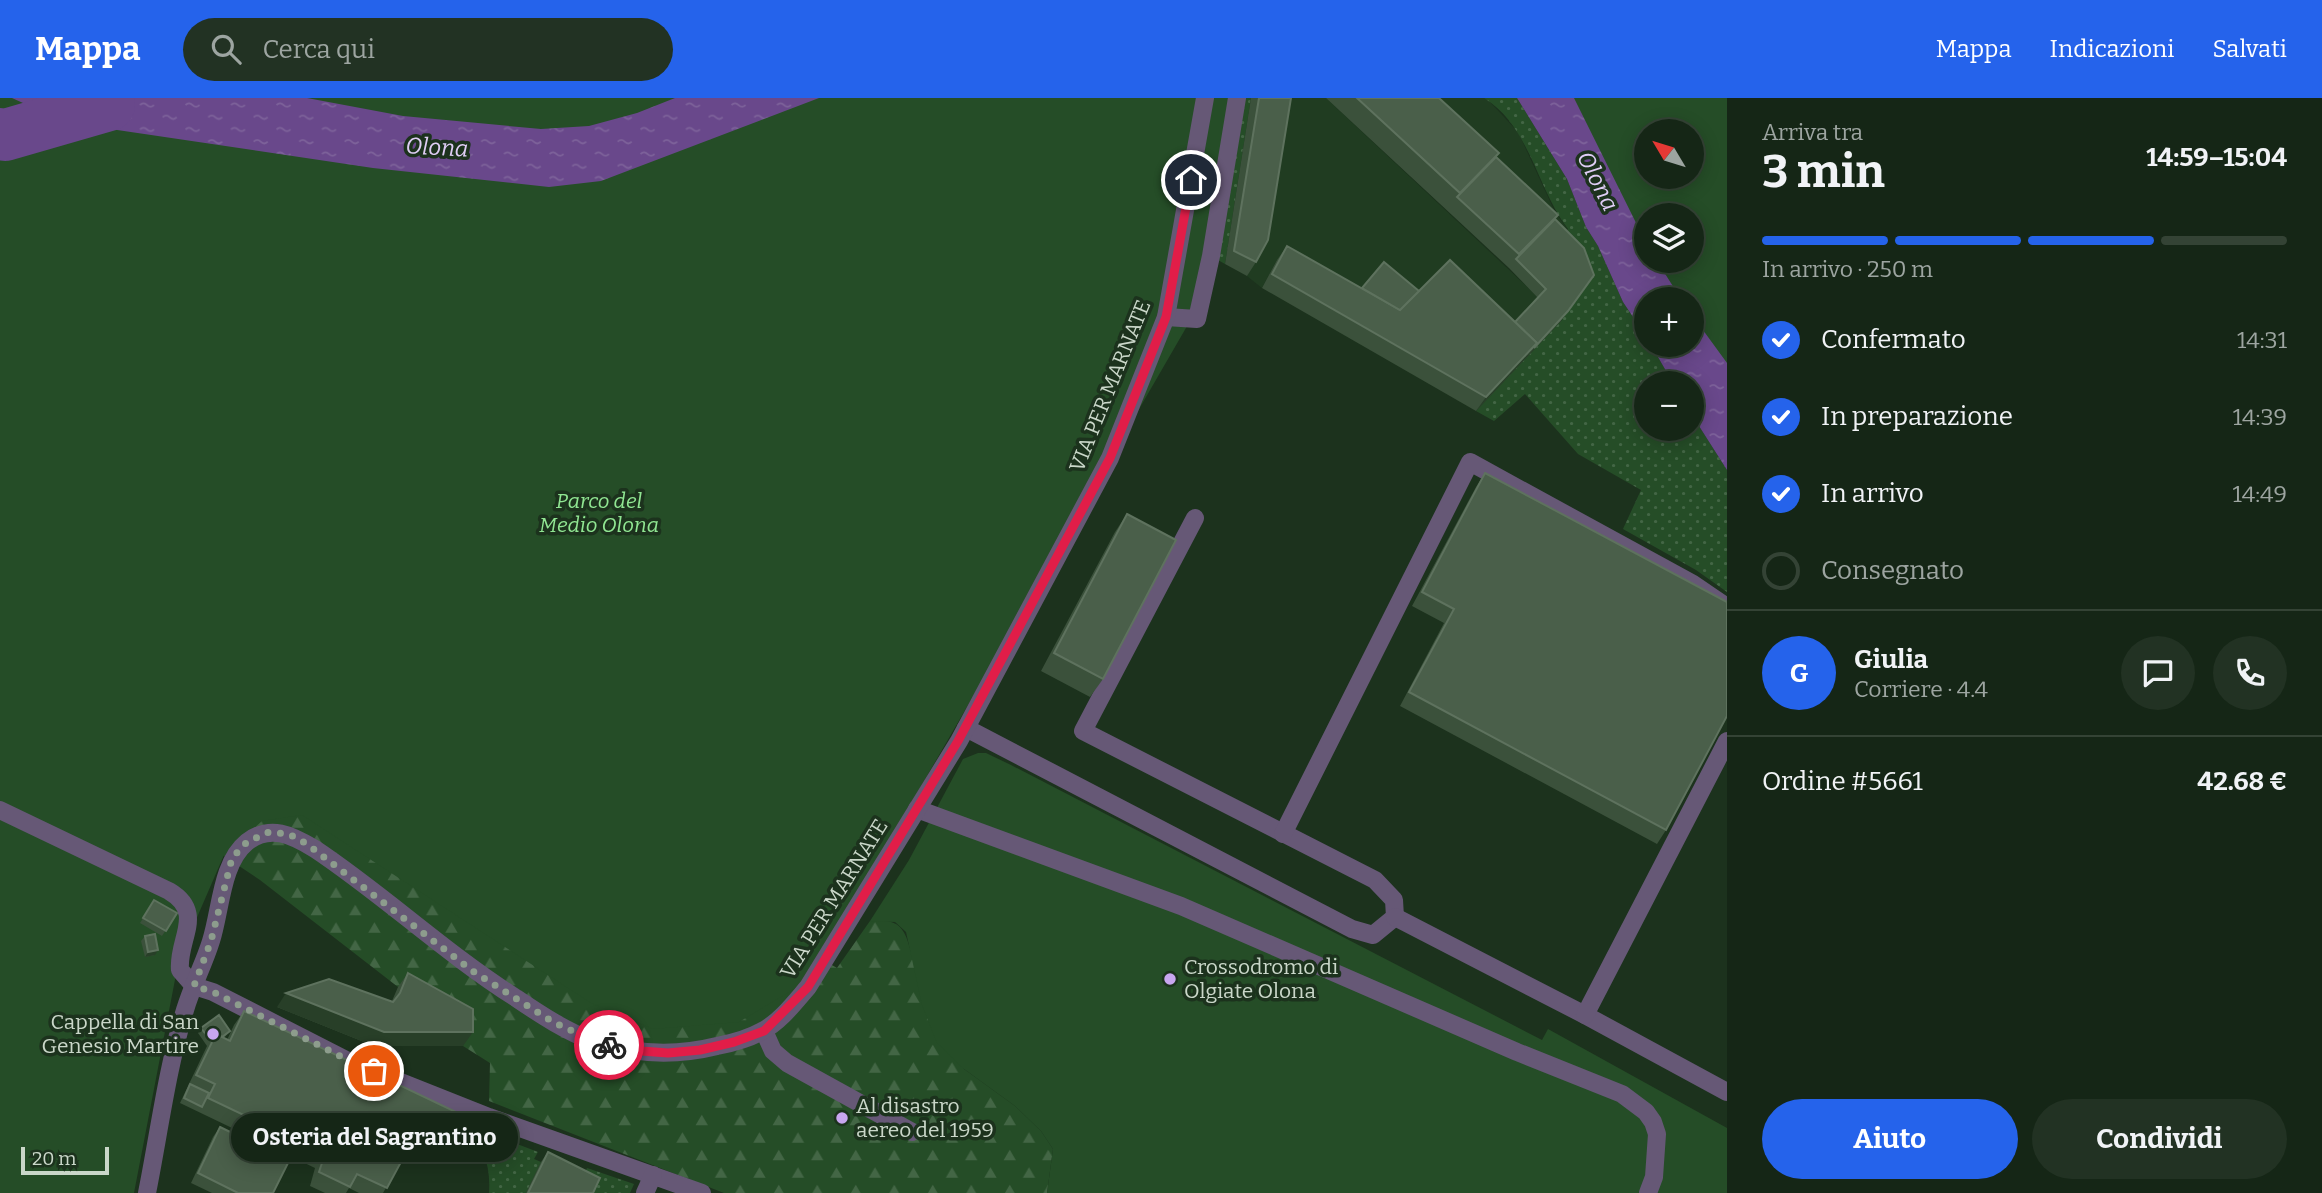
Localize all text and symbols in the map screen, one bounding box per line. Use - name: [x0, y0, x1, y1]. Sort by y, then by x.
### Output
- search box: [183, 18, 673, 81]
- text: Mappa: [35, 29, 141, 69]
- icon: search: [207, 30, 245, 68]
- text: Cerca qui: [263, 34, 375, 65]
- text: Mappa: [1936, 35, 2012, 63]
- text: Indicazioni: [2050, 35, 2174, 63]
- text: Salvati: [2212, 35, 2287, 63]
- text: Arriva tra: [1762, 118, 1863, 146]
- north arrow: [1634, 119, 1704, 189]
- map controls: [1634, 119, 1704, 441]
- water label: Olona: [405, 131, 469, 163]
- text: 14:59–15:04: [2146, 142, 2287, 173]
- text: 3 min: [1762, 144, 1885, 199]
- water label: Olona: [1571, 147, 1625, 215]
- pin: [1161, 150, 1221, 210]
- icon: home: [1172, 161, 1210, 199]
- button: layers: [1634, 203, 1704, 273]
- text: In arrivo · 250 m: [1762, 255, 1933, 283]
- button: +: [1634, 287, 1704, 357]
- street label: VIA PER MARNATE: [1064, 296, 1156, 476]
- icon: check: [1762, 321, 1800, 359]
- text: Confermato: [1821, 324, 1966, 355]
- text: 14:31: [2237, 326, 2287, 354]
- button: −: [1634, 371, 1704, 441]
- icon: check: [1762, 398, 1800, 436]
- text: In preparazione: [1821, 401, 2013, 432]
- text: 14:39: [2233, 403, 2287, 431]
- icon: check: [1762, 475, 1800, 513]
- text: In arrivo: [1821, 478, 1924, 509]
- text: 14:49: [2232, 480, 2287, 508]
- park label: Parco del Medio Olona: [539, 488, 659, 538]
- text: Consegnato: [1821, 555, 1964, 586]
- button: chat: [2121, 636, 2195, 710]
- button: phone: [2213, 636, 2287, 710]
- text: Giulia: [1854, 644, 1928, 675]
- text: G: [1790, 658, 1808, 689]
- text: Corriere · 4.4: [1854, 675, 1988, 703]
- text: Ordine #5661: [1762, 766, 1923, 797]
- text: 42.68 €: [2197, 766, 2287, 797]
- street label: VIA PER MARNATE: [774, 814, 894, 984]
- place label: Crossodromo di Olgiate Olona: [1184, 954, 1338, 1004]
- marker: Crossodromo di Olgiate Olona: [1162, 971, 1178, 987]
- place label: Cappella di San Genesio Martire: [41, 1009, 199, 1059]
- courier: [574, 1010, 644, 1080]
- marker: Cappella di San Genesio Martire: [205, 1026, 221, 1042]
- icon: bike: [590, 1026, 628, 1064]
- pin: [344, 1041, 404, 1101]
- icon: bag: [355, 1052, 393, 1090]
- place label: Al disastro aereo del 1959: [856, 1093, 994, 1143]
- button: Aiuto: [1762, 1099, 2018, 1179]
- button: Condividi: [2032, 1099, 2287, 1179]
- marker: Al disastro aereo del 1959: [834, 1110, 850, 1126]
- callout: Osteria del Sagrantino: [230, 1113, 518, 1162]
- text: Osteria del Sagrantino: [253, 1123, 496, 1151]
- scale bar: [21, 1144, 108, 1176]
- text: 20 m: [32, 1147, 76, 1170]

